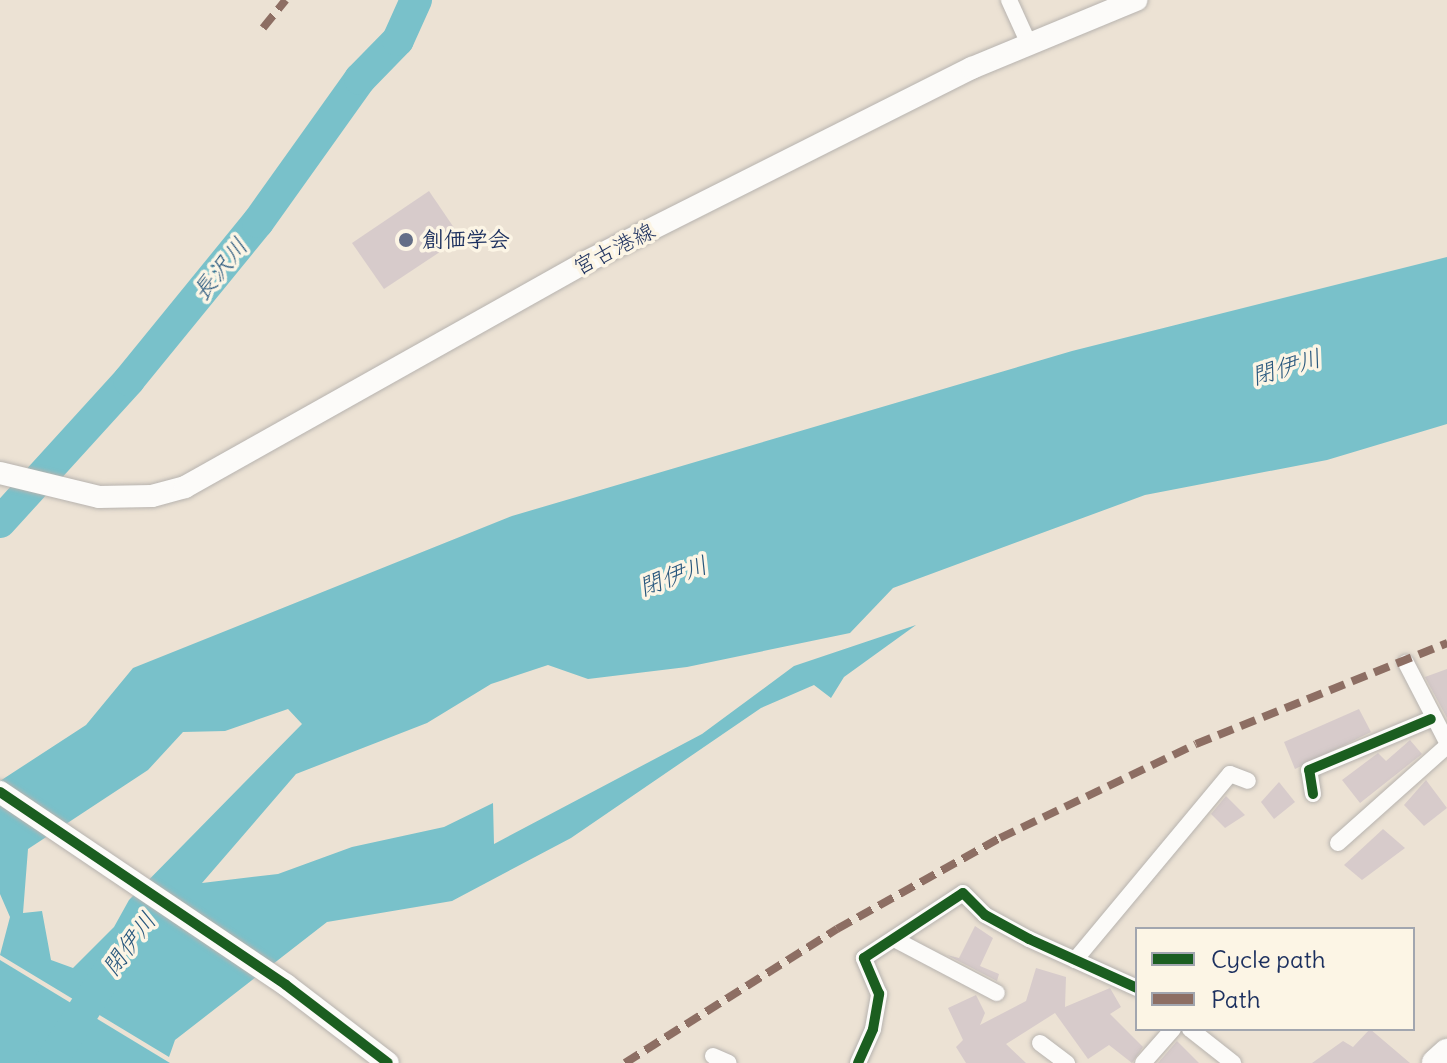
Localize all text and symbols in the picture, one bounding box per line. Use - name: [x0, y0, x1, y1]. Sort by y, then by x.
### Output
- street label: 宮古港線: [569, 217, 659, 281]
- place label: 創価学会: [422, 227, 510, 253]
- marker: 創価学会: [397, 231, 415, 249]
- water label: 長沢川: [186, 232, 254, 306]
- water label: 閉伊川: [1247, 343, 1325, 391]
- water label: 閉伊川: [634, 550, 712, 602]
- water label: 閉伊川: [96, 907, 162, 981]
- legend: [1135, 927, 1415, 1031]
- text: Cycle path: [1211, 944, 1326, 974]
- text: Path: [1211, 984, 1261, 1014]

